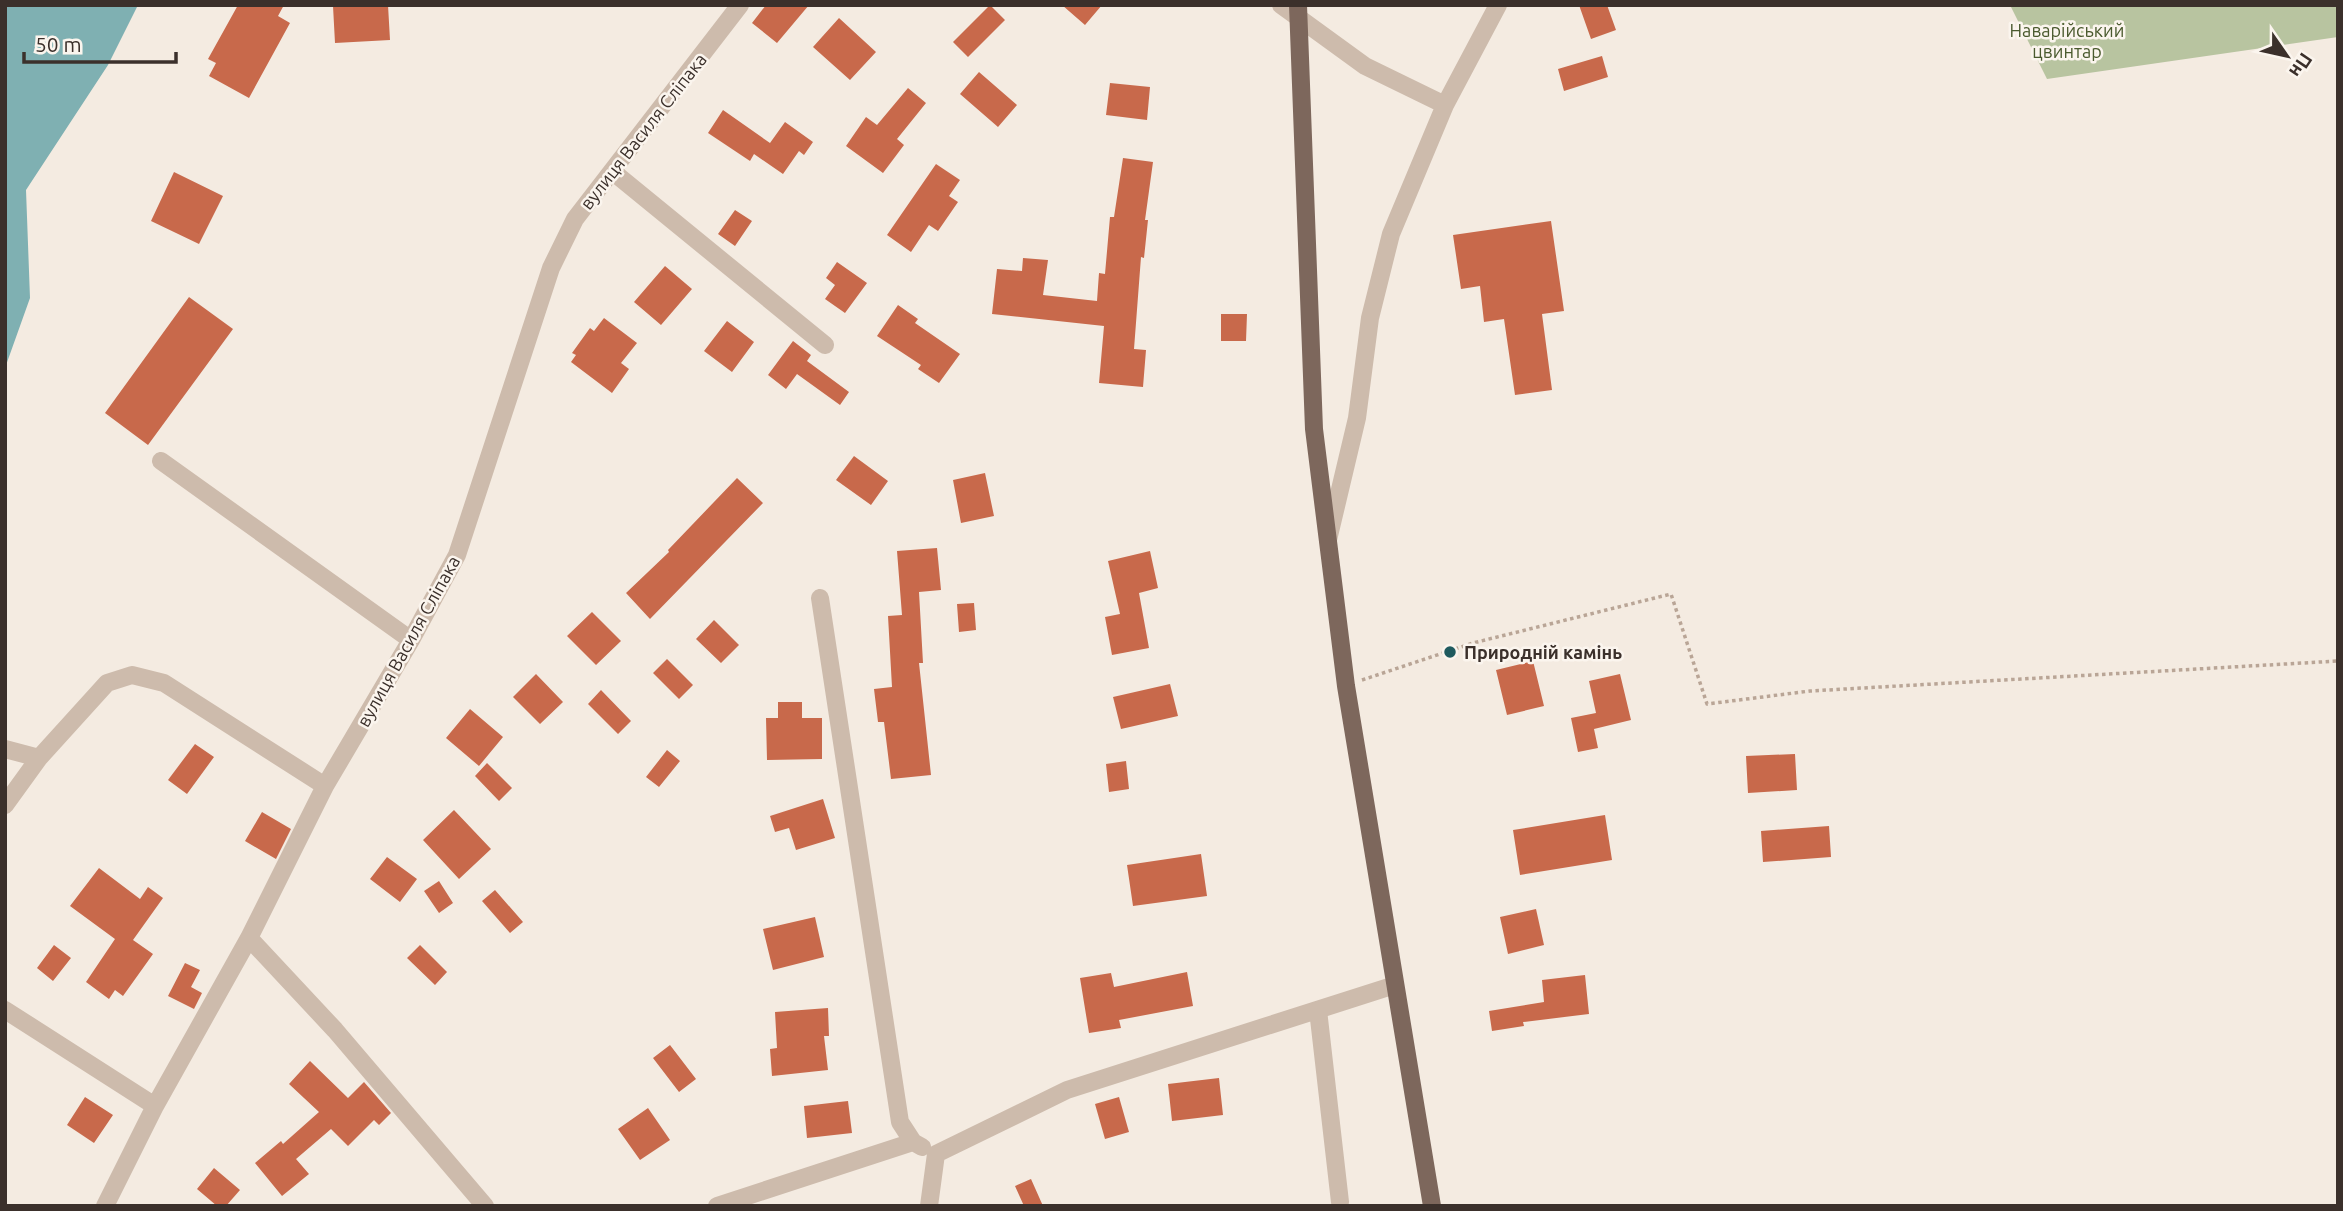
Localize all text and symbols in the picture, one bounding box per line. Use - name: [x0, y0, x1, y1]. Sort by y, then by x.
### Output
- park label: Наварійський цвинтар: [2010, 20, 2124, 61]
- scale bar: [24, 21, 177, 65]
- north arrow: [2252, 21, 2322, 91]
- text: 50 m: [35, 32, 82, 56]
- street label: вулиця Василя Сліпака: [576, 49, 710, 213]
- text: Пн: [2285, 49, 2317, 82]
- street label: вулиця Василя Сліпака: [353, 552, 463, 730]
- place label: Природній камінь: [1464, 642, 1622, 662]
- marker: Природній камінь: [1442, 644, 1458, 660]

